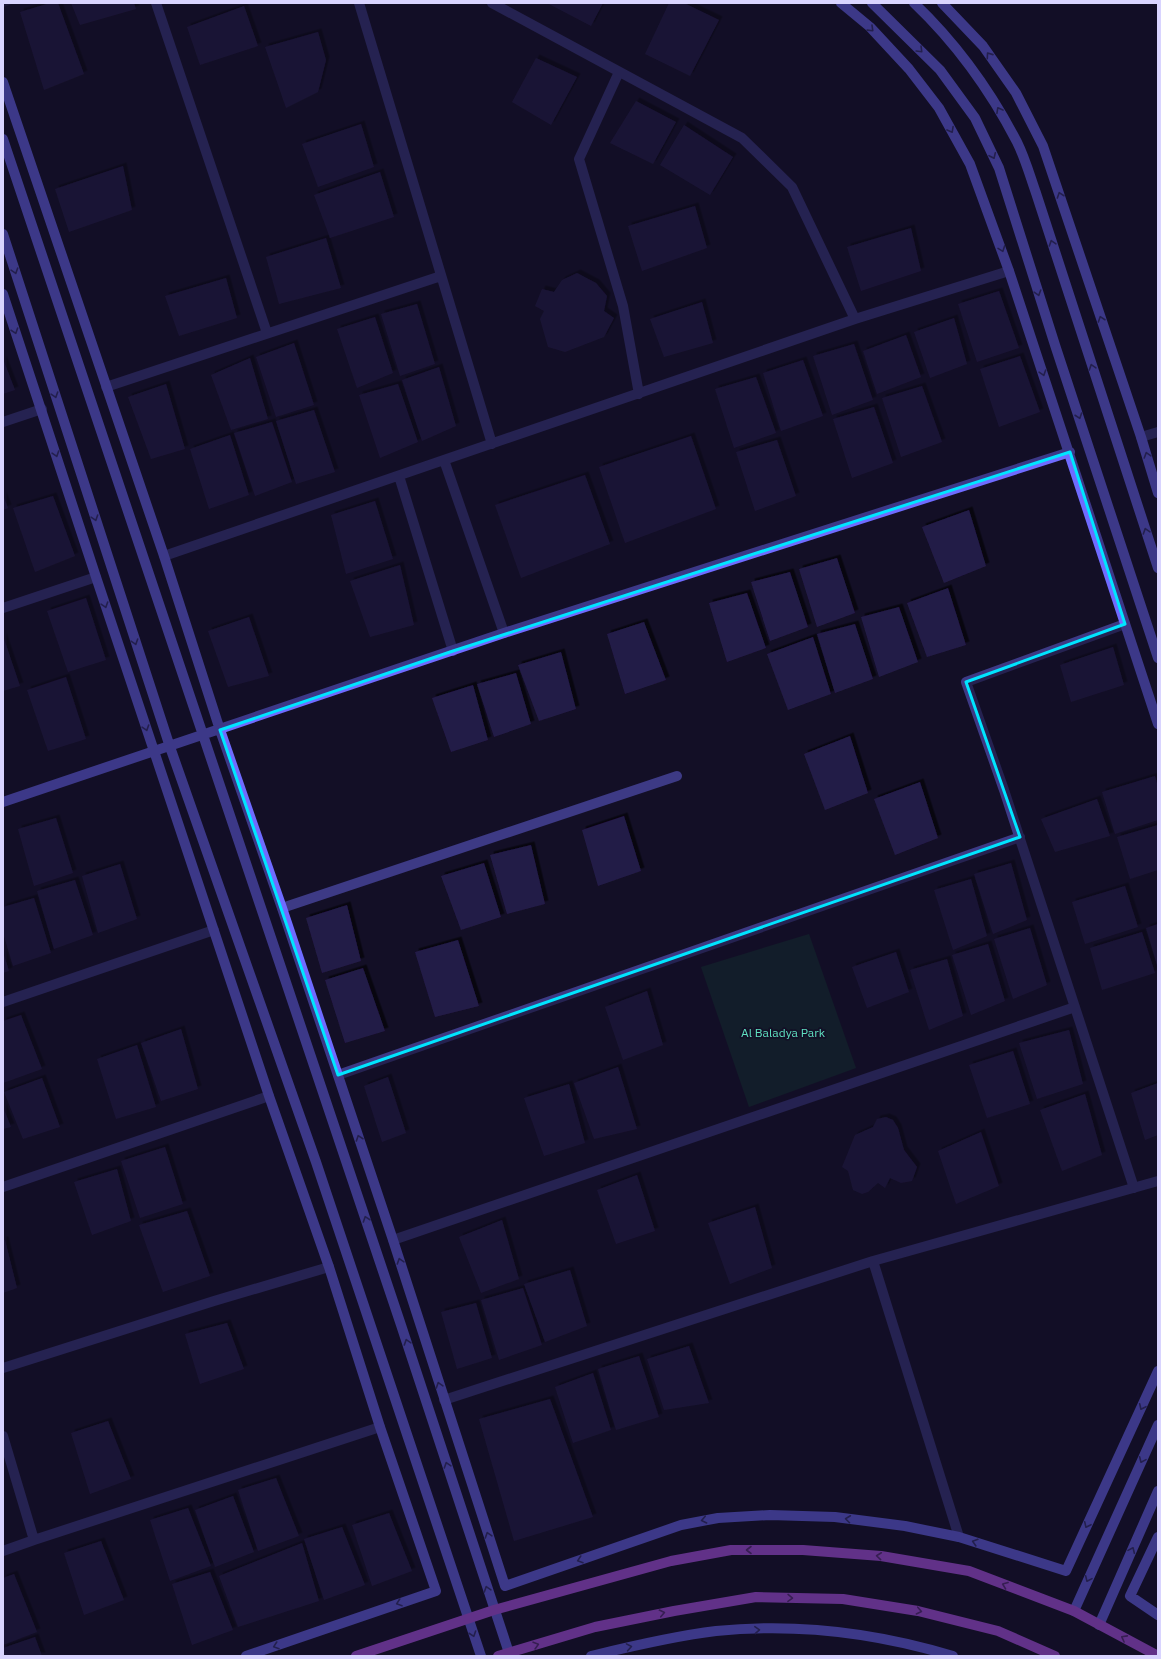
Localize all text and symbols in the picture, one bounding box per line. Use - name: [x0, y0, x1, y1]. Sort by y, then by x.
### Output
- one-way arrow: [866, 24, 874, 32]
- one-way arrow: [915, 45, 923, 53]
- one-way arrow: [987, 53, 994, 60]
- one-way arrow: [996, 107, 1003, 114]
- one-way arrow: [947, 126, 954, 133]
- one-way arrow: [988, 152, 996, 160]
- one-way arrow: [1057, 192, 1065, 199]
- one-way arrow: [1049, 240, 1057, 247]
- one-way arrow: [997, 246, 1005, 253]
- one-way arrow: [10, 267, 19, 274]
- one-way arrow: [1034, 289, 1042, 296]
- one-way arrow: [1098, 315, 1106, 322]
- one-way arrow: [11, 327, 19, 334]
- one-way arrow: [1089, 364, 1097, 371]
- one-way arrow: [1039, 369, 1047, 376]
- one-way arrow: [50, 391, 59, 398]
- one-way arrow: [1074, 413, 1083, 420]
- one-way arrow: [51, 450, 60, 457]
- one-way arrow: [1143, 452, 1152, 459]
- one-way arrow: [90, 515, 99, 522]
- one-way arrow: [1142, 527, 1151, 534]
- one-way arrow: [100, 601, 109, 608]
- one-way arrow: [131, 638, 139, 645]
- one-way arrow: [141, 724, 150, 731]
- park label: Al Baladya Park: [741, 1025, 826, 1040]
- one-way arrow: [355, 1135, 363, 1142]
- one-way arrow: [362, 1215, 370, 1222]
- one-way arrow: [396, 1258, 404, 1265]
- one-way arrow: [403, 1338, 412, 1345]
- one-way arrow: [435, 1382, 444, 1389]
- one-way arrow: [1139, 1402, 1147, 1410]
- one-way arrow: [1139, 1456, 1147, 1464]
- one-way arrow: [443, 1462, 452, 1469]
- one-way arrow: [845, 1515, 851, 1524]
- one-way arrow: [701, 1516, 707, 1524]
- one-way arrow: [1084, 1520, 1092, 1528]
- one-way arrow: [485, 1532, 493, 1539]
- one-way arrow: [972, 1538, 979, 1547]
- one-way arrow: [746, 1546, 752, 1554]
- one-way arrow: [1127, 1547, 1135, 1555]
- one-way arrow: [876, 1552, 882, 1561]
- one-way arrow: [577, 1555, 584, 1563]
- one-way arrow: [1085, 1574, 1093, 1582]
- one-way arrow: [1002, 1581, 1009, 1589]
- one-way arrow: [483, 1586, 492, 1593]
- one-way arrow: [787, 1594, 793, 1602]
- one-way arrow: [396, 1599, 403, 1607]
- one-way arrow: [916, 1607, 922, 1615]
- one-way arrow: [659, 1610, 665, 1618]
- one-way arrow: [754, 1625, 760, 1634]
- one-way arrow: [468, 1630, 477, 1637]
- one-way arrow: [1120, 1635, 1128, 1642]
- one-way arrow: [273, 1641, 280, 1649]
- one-way arrow: [532, 1641, 539, 1650]
- one-way arrow: [626, 1643, 632, 1652]

